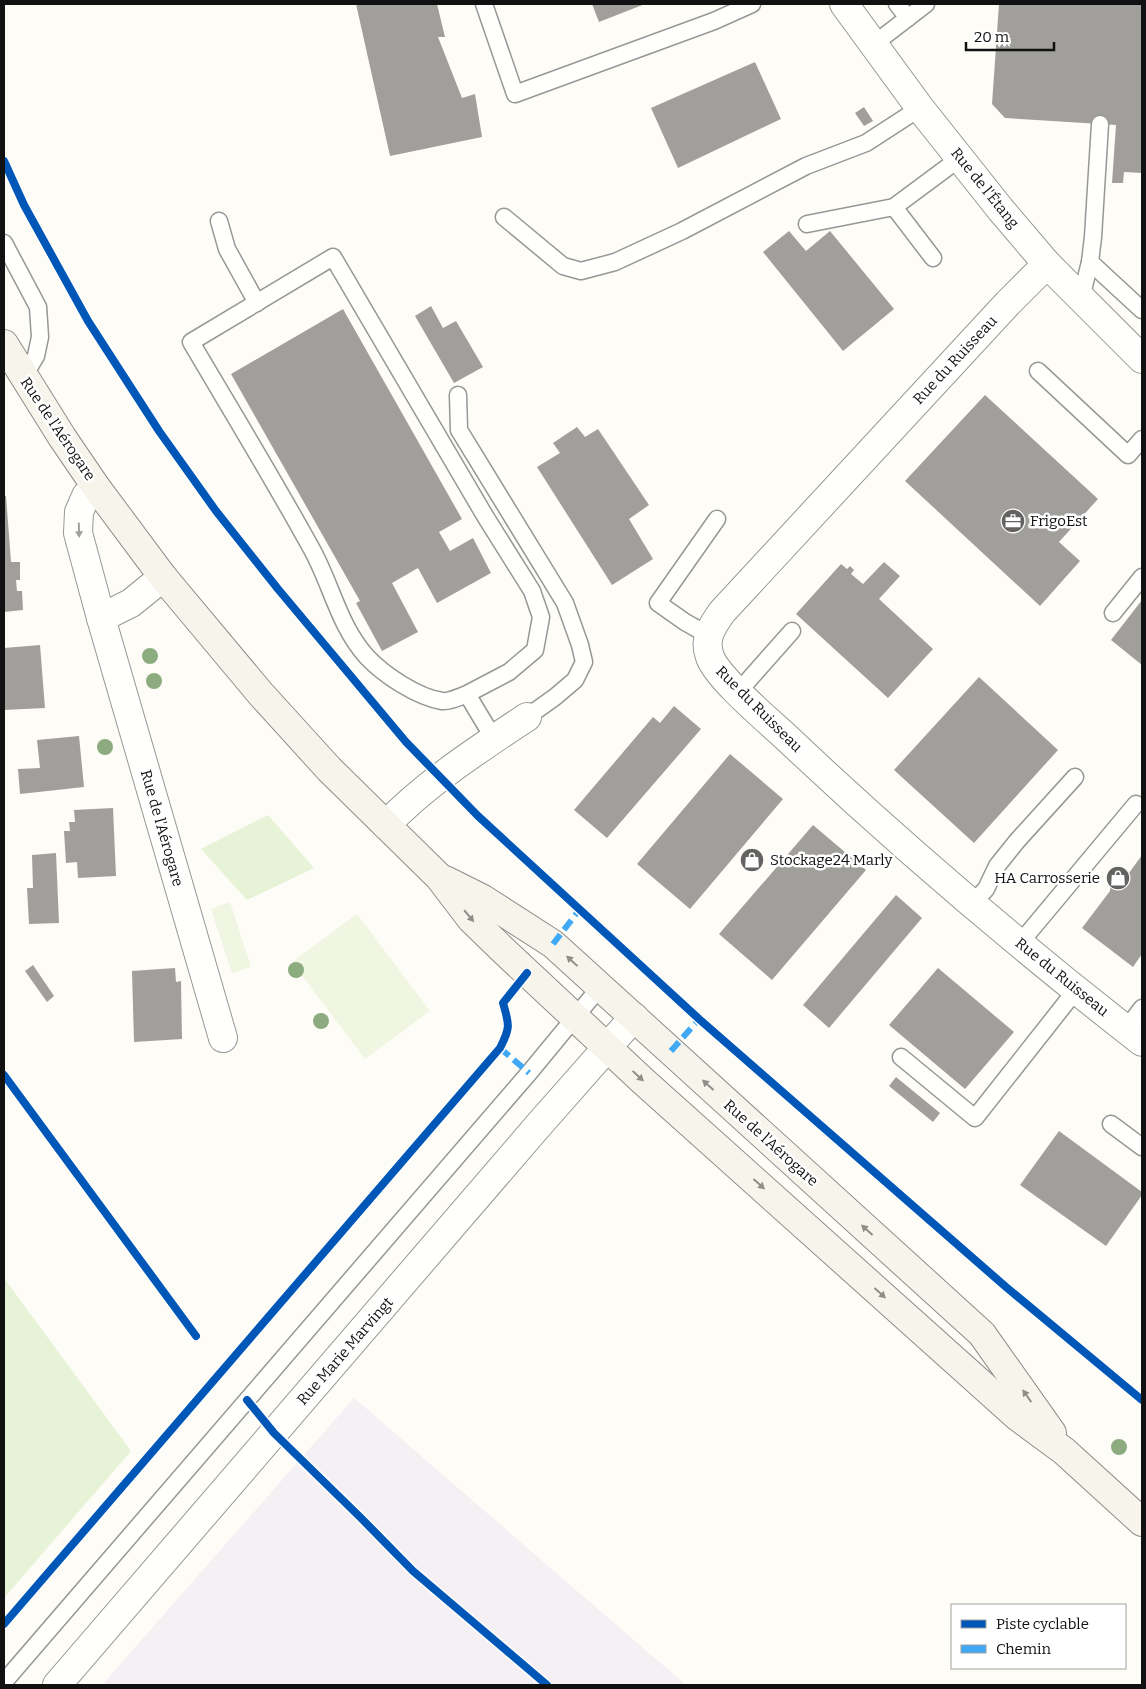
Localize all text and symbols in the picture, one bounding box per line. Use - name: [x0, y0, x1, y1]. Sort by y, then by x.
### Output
- scale bar: [966, 20, 1054, 52]
- text: 20 m: [974, 28, 1010, 46]
- street label: Rue de l'Étang: [947, 144, 1023, 232]
- street label: Rue du Ruisseau: [909, 312, 1001, 408]
- street label: Rue de l'Aérogare: [17, 374, 99, 484]
- office icon: FrigoEst: [1000, 508, 1026, 534]
- place label: FrigoEst: [1030, 512, 1088, 530]
- one-way arrow: [76, 522, 84, 538]
- street label: Rue du Ruisseau: [712, 662, 806, 756]
- street label: Rue de l'Aérogare: [137, 768, 187, 888]
- shop icon: Stockage24 Marly: [739, 847, 765, 873]
- place label: Stockage24 Marly: [770, 851, 892, 869]
- shop icon: HA Carrosserie: [1105, 865, 1131, 891]
- place label: HA Carrosserie: [994, 869, 1100, 887]
- one-way arrow: [463, 910, 474, 922]
- street label: Rue du Ruisseau: [1012, 934, 1112, 1020]
- one-way arrow: [567, 955, 579, 967]
- one-way arrow: [631, 1070, 643, 1082]
- one-way arrow: [702, 1080, 715, 1091]
- street label: Rue de l'Aérogare: [720, 1096, 822, 1190]
- one-way arrow: [752, 1179, 765, 1190]
- one-way arrow: [862, 1224, 874, 1236]
- one-way arrow: [873, 1287, 885, 1299]
- street label: Rue Marie Marvingt: [293, 1293, 397, 1409]
- one-way arrow: [1022, 1389, 1032, 1403]
- legend: [951, 1604, 1126, 1669]
- text: Piste cyclable: [996, 1615, 1089, 1633]
- text: Chemin: [996, 1640, 1052, 1658]

